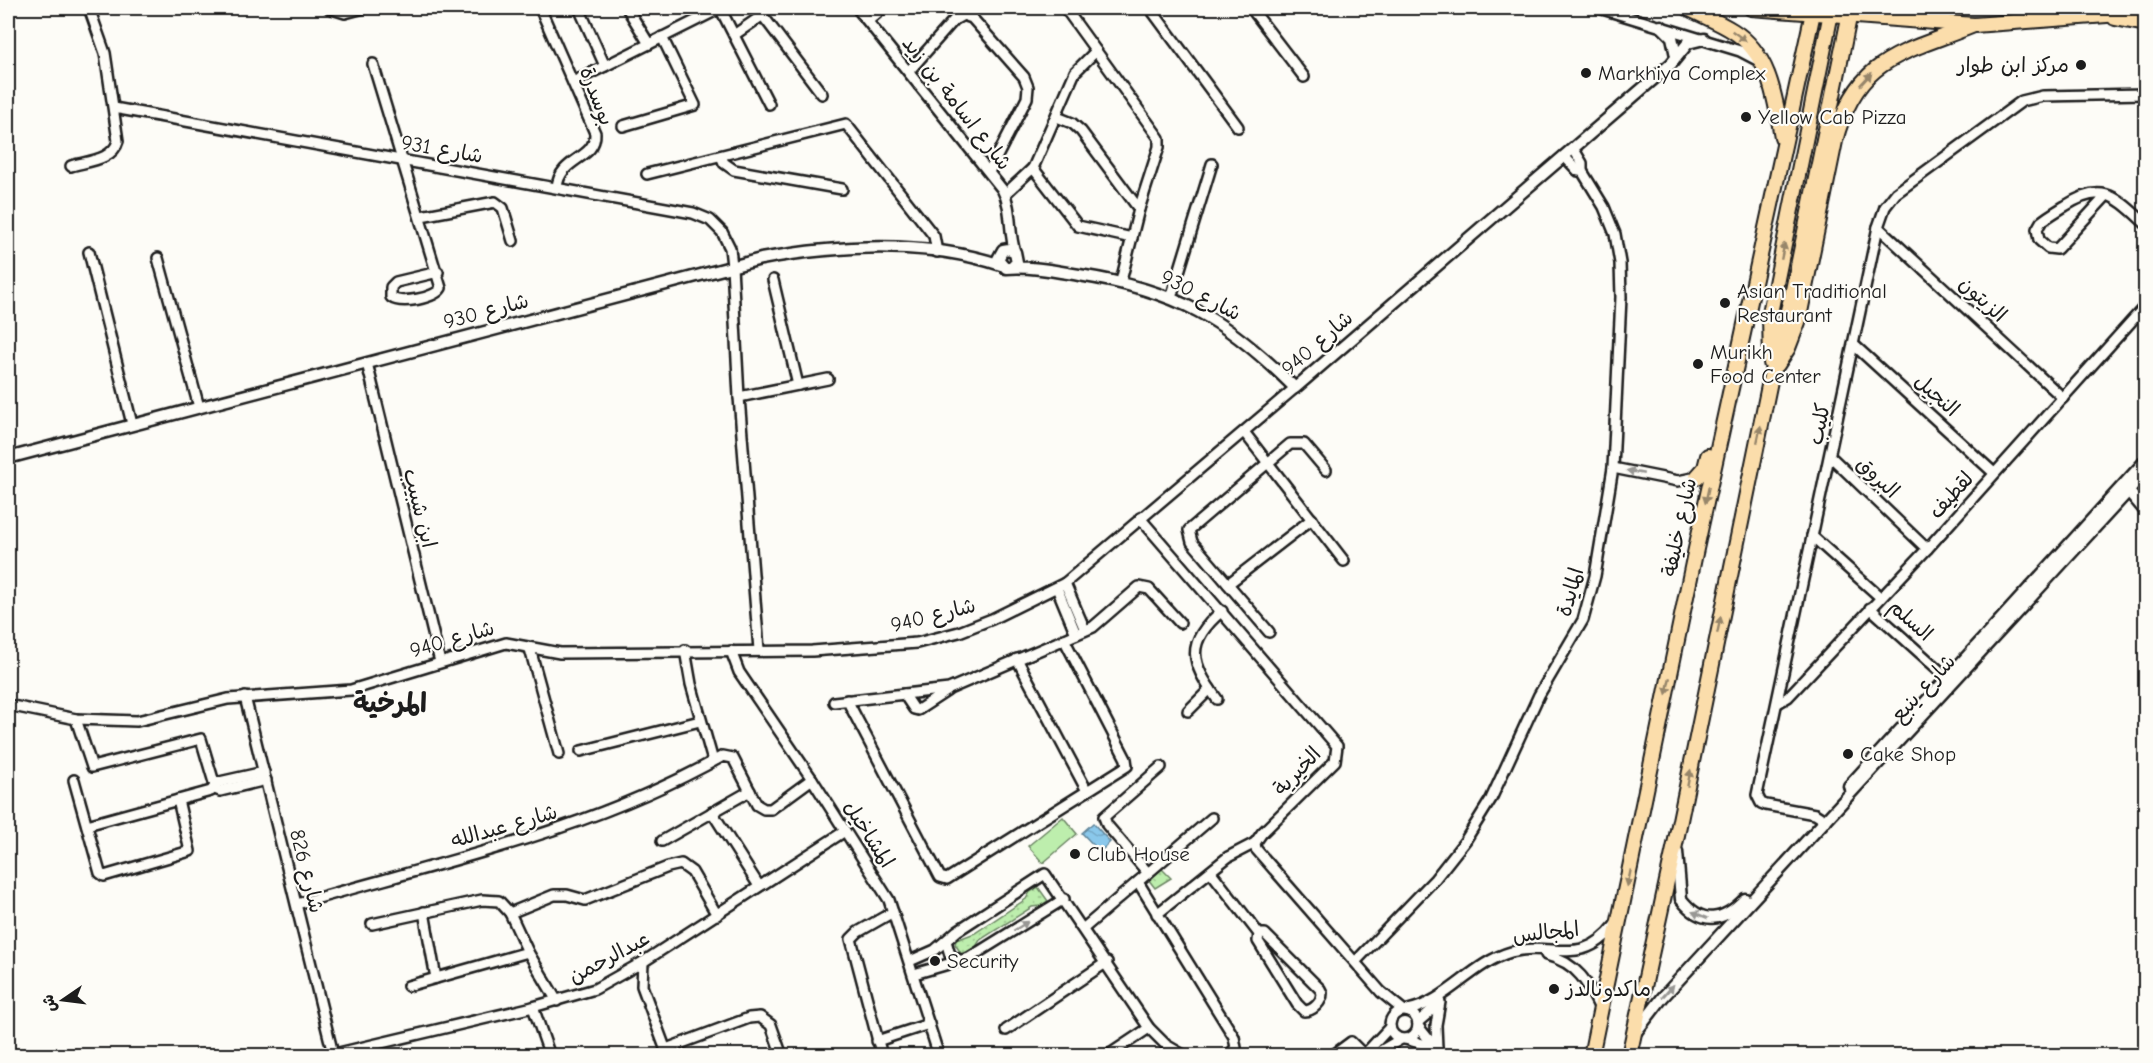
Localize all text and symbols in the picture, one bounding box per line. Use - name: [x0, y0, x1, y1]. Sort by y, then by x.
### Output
- one-way arrow: [1730, 30, 1746, 42]
- street label: شارع اسامة بن زيد: [895, 31, 1017, 177]
- place label: مركز ابن طوار: [1956, 53, 2069, 78]
- marker: مركز ابن طوار: [2074, 58, 2088, 72]
- place label: Markhiya Complex: [1598, 61, 1766, 85]
- street label: بوسدرة: [573, 63, 619, 130]
- marker: Markhiya Complex: [1579, 66, 1593, 80]
- one-way arrow: [1859, 72, 1873, 87]
- place label: Yellow Cab Pizza: [1758, 105, 1907, 129]
- marker: Yellow Cab Pizza: [1739, 110, 1753, 124]
- street label: شارع 931: [399, 130, 485, 171]
- one-way arrow: [1779, 241, 1788, 260]
- street label: شارع 930: [1155, 265, 1245, 328]
- street label: الزيتون: [1953, 271, 2012, 328]
- place label: Asian Traditional Restaurant: [1737, 279, 1887, 327]
- street label: شارع 930: [441, 288, 532, 337]
- marker: Asian Traditional Restaurant: [1718, 296, 1732, 310]
- street label: شارع 940: [1276, 306, 1360, 383]
- place label: Murikh Food Center: [1710, 340, 1821, 388]
- marker: Murikh Food Center: [1691, 357, 1705, 371]
- street label: النجيل: [1910, 369, 1964, 421]
- street label: كليب: [1803, 401, 1836, 447]
- one-way arrow: [1755, 424, 1764, 443]
- street label: البروق: [1851, 451, 1904, 504]
- street label: ابن شبيب: [398, 466, 441, 550]
- one-way arrow: [1625, 467, 1644, 476]
- street label: لقطيف: [1924, 467, 1978, 523]
- street label: شارع خليفة: [1657, 476, 1704, 579]
- one-way arrow: [1702, 486, 1711, 505]
- street label: المايدة: [1552, 565, 1588, 619]
- street label: شارع 940: [888, 593, 979, 640]
- street label: السلم: [1881, 594, 1938, 649]
- one-way arrow: [1715, 615, 1724, 634]
- street label: شارع 940: [407, 616, 498, 665]
- street label: شارع ينبع: [1886, 649, 1963, 729]
- one-way arrow: [1663, 677, 1672, 696]
- district label: المرخية: [353, 688, 427, 719]
- street label: الخيرية: [1268, 742, 1326, 800]
- place label: Cake Shop: [1860, 742, 1956, 766]
- marker: Cake Shop: [1841, 747, 1855, 761]
- one-way arrow: [1685, 768, 1694, 787]
- street label: المشاخيل: [838, 796, 900, 872]
- street label: شارع عبدالله: [448, 799, 561, 856]
- street label: شارع 826: [282, 827, 329, 916]
- place label: Club House: [1087, 842, 1190, 866]
- marker: Club House: [1068, 847, 1082, 861]
- one-way arrow: [1624, 868, 1633, 887]
- one-way arrow: [1691, 909, 1709, 919]
- street label: المجالس: [1511, 917, 1581, 947]
- one-way arrow: [1013, 921, 1029, 932]
- street label: عبدالرحمن: [564, 926, 654, 989]
- place label: Security: [947, 949, 1019, 973]
- marker: Security: [928, 954, 942, 968]
- north arrow: [33, 970, 93, 1030]
- place label: ماكدونالدز: [1564, 977, 1651, 1003]
- marker: ماكدونالدز: [1547, 982, 1561, 996]
- one-way arrow: [1661, 984, 1675, 998]
- text: ش: [39, 993, 60, 1014]

